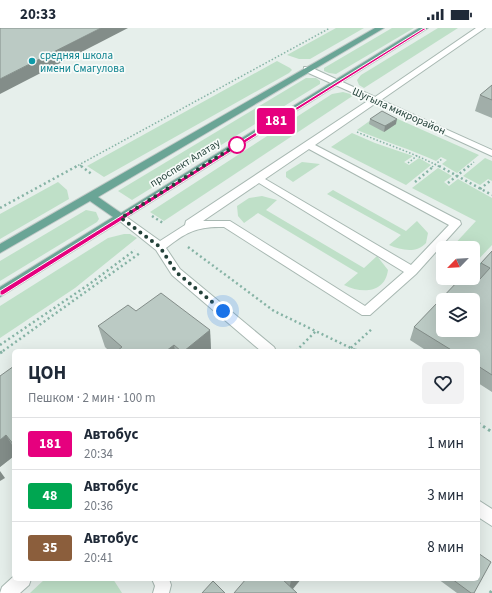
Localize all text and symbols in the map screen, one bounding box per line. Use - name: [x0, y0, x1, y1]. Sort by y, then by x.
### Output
- text: 20:33: [20, 4, 56, 25]
- place label: средняя школа имени Смагулова: [40, 48, 124, 76]
- marker: средняя школа имени Смагулова: [27, 56, 37, 66]
- street label: Шугыла микрорайон: [350, 84, 448, 138]
- line badge: 181: [253, 108, 299, 134]
- text: 181: [265, 111, 287, 131]
- street label: проспект Алатау: [147, 135, 223, 191]
- unlabelled marker: [228, 136, 246, 154]
- north arrow: [436, 241, 480, 285]
- map controls: [436, 241, 480, 337]
- button: layers: [436, 293, 480, 337]
- your location: [213, 301, 233, 321]
- text: ЦОН: [28, 360, 66, 387]
- button: heart: [422, 362, 464, 404]
- text: Пешком · 2 мин · 100 m: [28, 389, 156, 407]
- text: Автобус: [84, 424, 138, 445]
- text: 1 мин: [427, 433, 464, 454]
- text: 181: [39, 434, 61, 454]
- text: 20:34: [84, 445, 113, 463]
- text: Автобус: [84, 476, 138, 497]
- text: 3 мин: [427, 485, 464, 506]
- text: 48: [43, 486, 57, 506]
- text: 20:36: [84, 497, 113, 515]
- text: Автобус: [84, 528, 138, 549]
- text: 8 мин: [427, 537, 464, 558]
- text: 35: [43, 538, 57, 558]
- text: 20:41: [84, 549, 113, 567]

